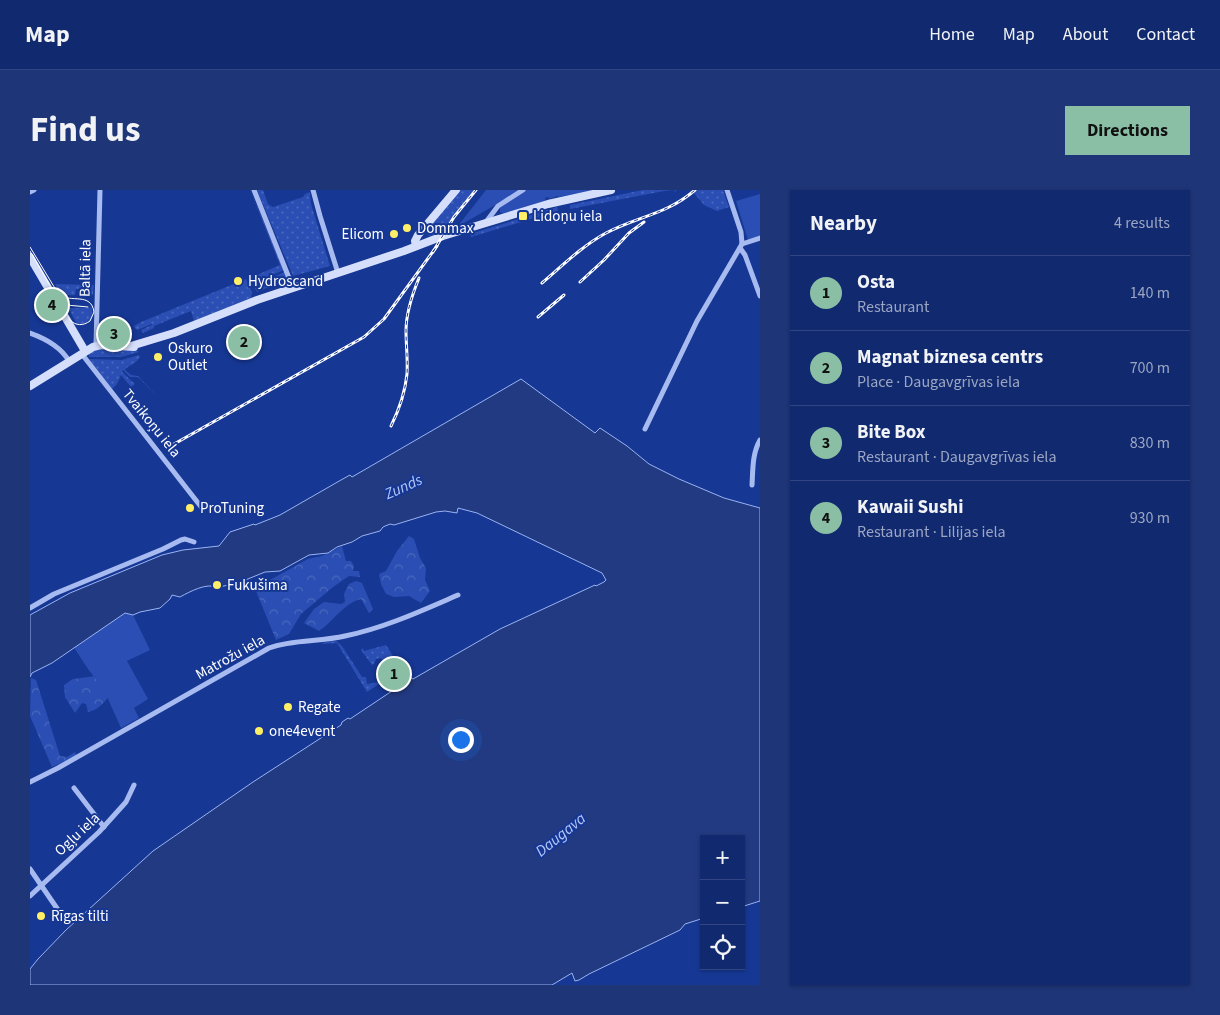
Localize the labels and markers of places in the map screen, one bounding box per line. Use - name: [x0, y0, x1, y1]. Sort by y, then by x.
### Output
- place label: Lidoņu iela: [533, 206, 602, 227]
- marker: Lidoņu iela: [517, 210, 529, 222]
- place label: Dommax: [417, 218, 474, 239]
- marker: Dommax: [401, 222, 413, 234]
- place label: Elicom: [341, 224, 384, 245]
- marker: Elicom: [388, 228, 400, 240]
- place label: Hydroscand: [248, 271, 323, 292]
- marker: Hydroscand: [232, 275, 244, 287]
- pin: 4: [36, 286, 68, 324]
- pin: 3: [98, 315, 130, 353]
- pin: 2: [228, 323, 260, 361]
- place label: Oskuro Outlet: [168, 338, 213, 376]
- marker: Oskuro Outlet: [152, 351, 164, 363]
- place label: ProTuning: [200, 498, 264, 519]
- marker: ProTuning: [184, 502, 196, 514]
- place label: Fukušima: [227, 575, 288, 596]
- marker: Fukušima: [211, 579, 223, 591]
- pin: 1: [378, 655, 410, 693]
- place label: Regate: [298, 697, 341, 718]
- marker: Regate: [282, 701, 294, 713]
- place label: one4event: [269, 721, 335, 742]
- marker: one4event: [253, 725, 265, 737]
- place label: Rīgas tilti: [51, 906, 109, 927]
- marker: Rīgas tilti: [35, 910, 47, 922]

